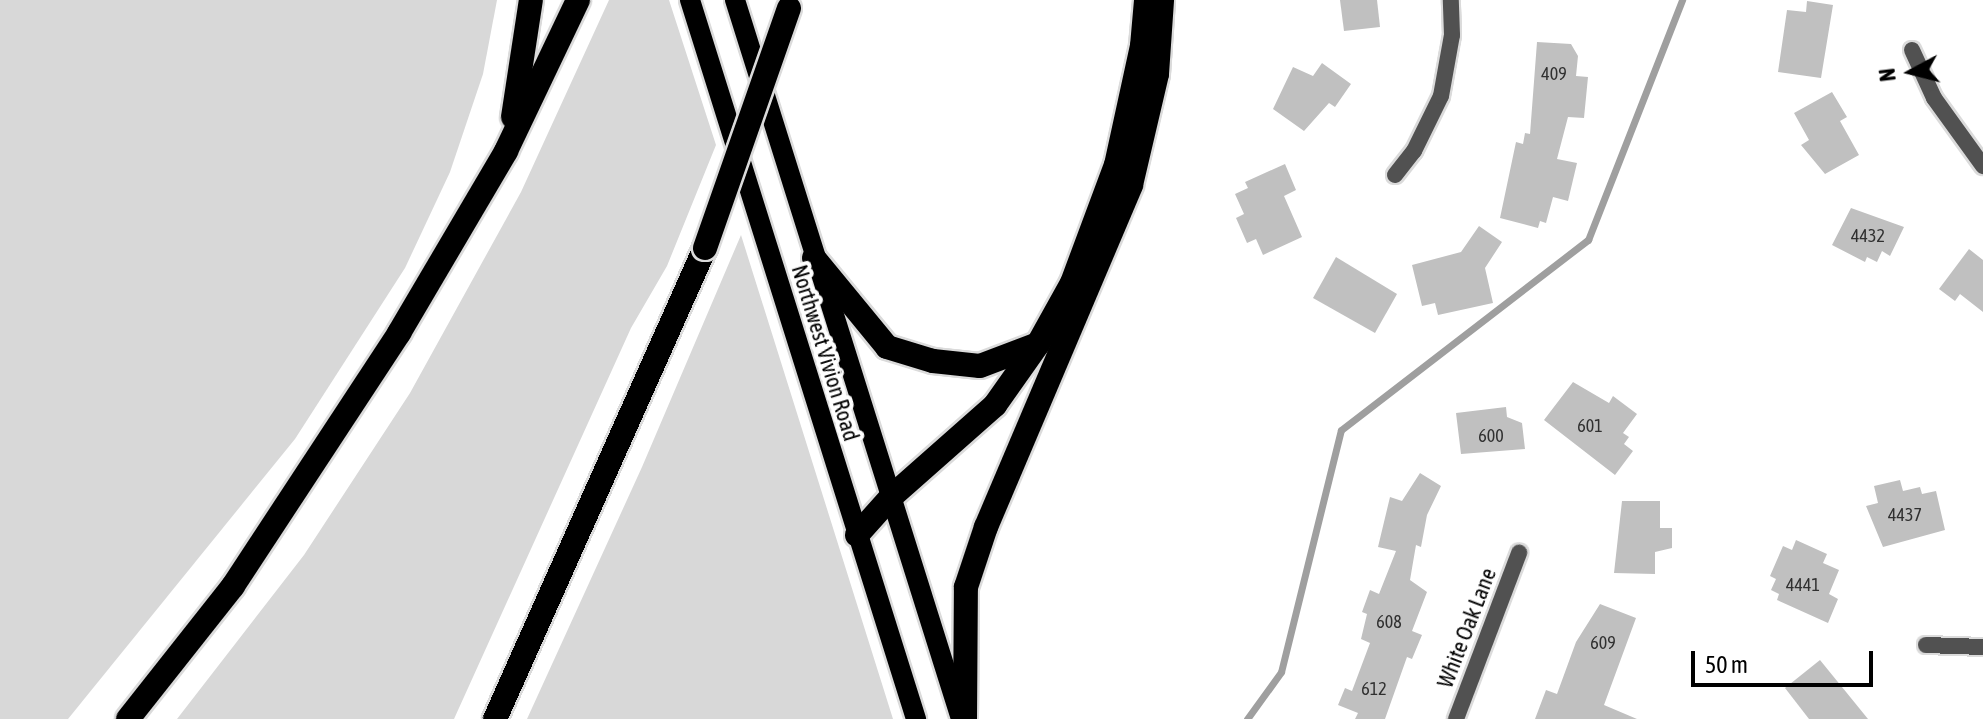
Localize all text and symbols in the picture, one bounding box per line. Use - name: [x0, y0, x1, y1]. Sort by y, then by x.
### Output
- north arrow: [1871, 32, 1951, 112]
- house number: 409: [1541, 63, 1567, 85]
- text: N: [1873, 67, 1901, 83]
- house number: 4432: [1851, 225, 1885, 247]
- street label: Northwest Vivion Road: [786, 262, 864, 444]
- house number: 601: [1577, 415, 1603, 437]
- house number: 600: [1478, 425, 1504, 447]
- house number: 4437: [1888, 504, 1922, 526]
- street label: White Oak Lane: [1432, 564, 1502, 692]
- house number: 4441: [1786, 574, 1820, 596]
- house number: 608: [1376, 611, 1402, 633]
- house number: 609: [1590, 632, 1616, 654]
- scale bar: [1695, 635, 1877, 685]
- text: 50 m: [1705, 651, 1748, 678]
- house number: 612: [1361, 678, 1387, 700]

